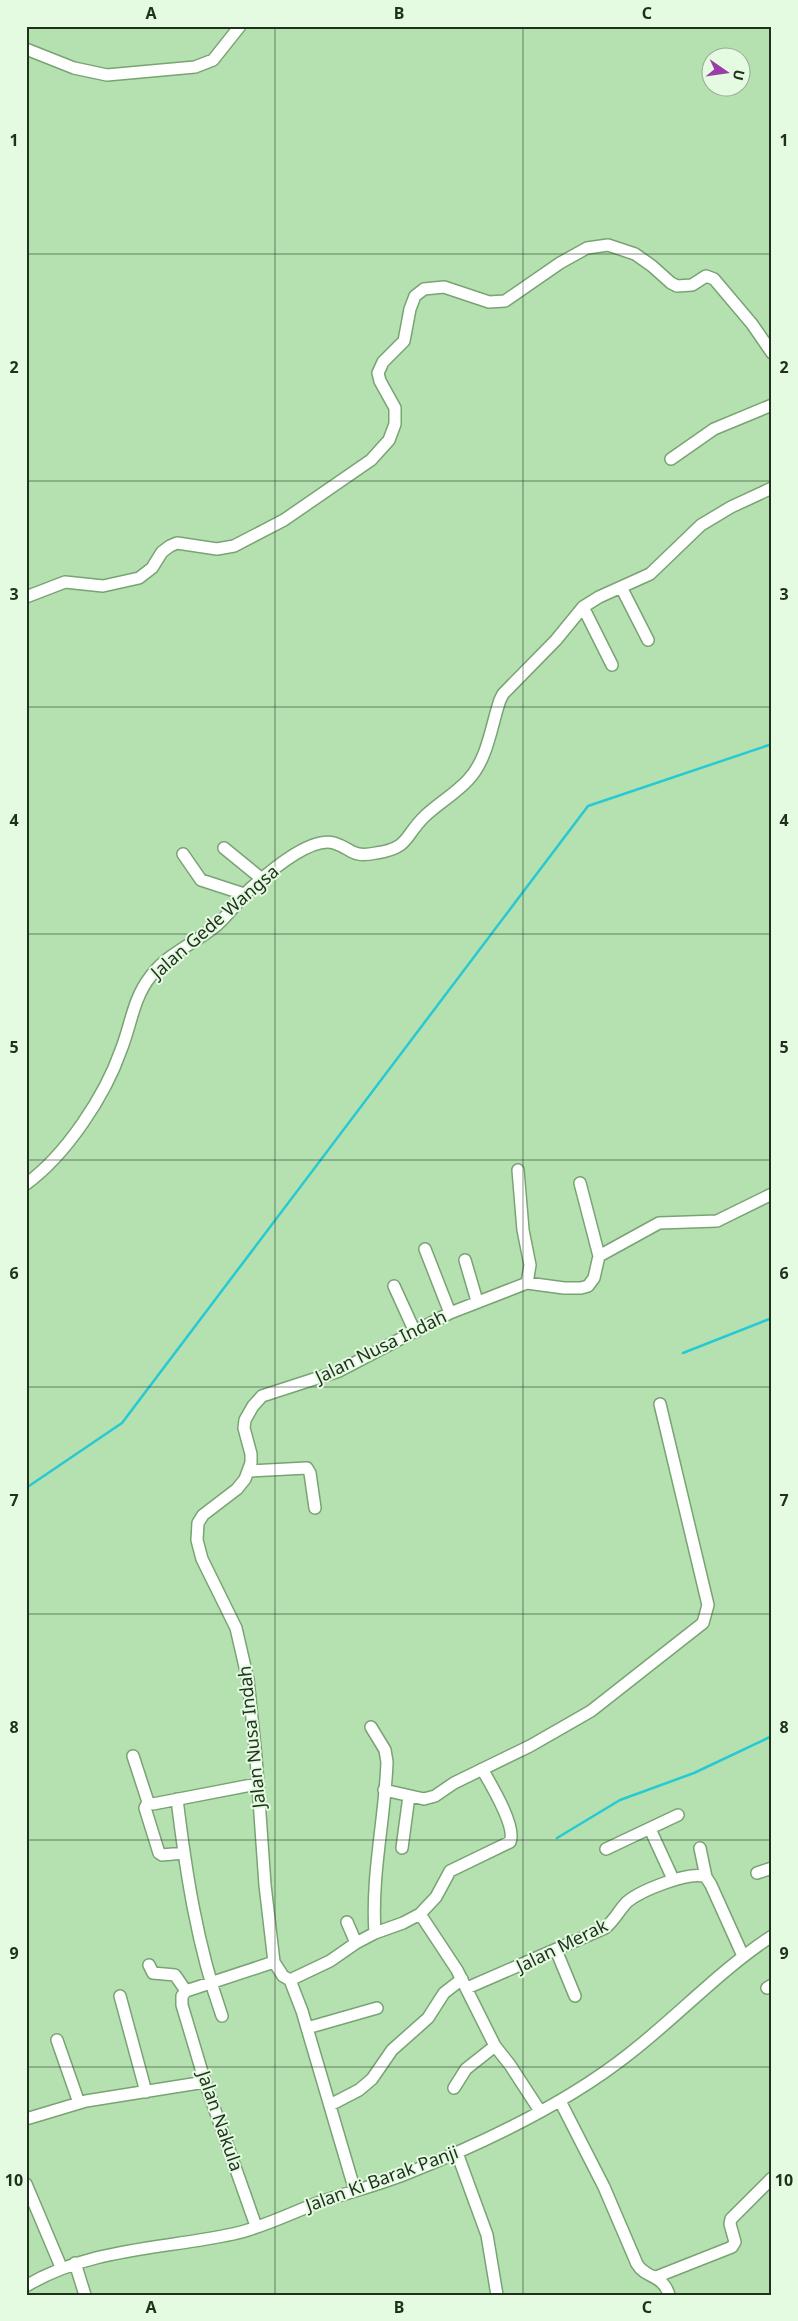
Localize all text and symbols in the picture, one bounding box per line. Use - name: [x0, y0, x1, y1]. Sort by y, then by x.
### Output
- text: A: [145, 2, 157, 24]
- text: B: [394, 2, 404, 24]
- text: C: [642, 2, 652, 24]
- north arrow: [700, 48, 750, 98]
- text: U: [729, 68, 750, 82]
- text: 1: [9, 129, 19, 151]
- text: 1: [779, 129, 789, 151]
- text: 2: [9, 356, 19, 378]
- text: 2: [779, 356, 789, 378]
- text: 3: [9, 583, 19, 605]
- text: 3: [779, 583, 789, 605]
- text: 4: [9, 809, 19, 831]
- text: 4: [779, 809, 789, 831]
- street label: Jalan Gede Wangsa: [144, 859, 283, 985]
- text: 5: [9, 1036, 19, 1058]
- text: 5: [779, 1036, 789, 1058]
- text: 6: [9, 1262, 19, 1284]
- text: 6: [779, 1262, 789, 1284]
- street label: Jalan Nusa Indah: [309, 1304, 450, 1389]
- text: 7: [9, 1489, 19, 1511]
- text: 7: [779, 1489, 789, 1511]
- street label: Jalan Nusa Indah: [232, 1665, 271, 1812]
- text: 8: [9, 1716, 19, 1738]
- text: 8: [779, 1716, 789, 1738]
- street label: Jalan Merak: [510, 1912, 612, 1978]
- text: 9: [9, 1942, 19, 1964]
- text: 9: [779, 1942, 789, 1964]
- street label: Jalan Nakula: [192, 2065, 249, 2174]
- street label: Jalan Ki Barak Panji: [300, 2139, 461, 2217]
- text: 10: [5, 2169, 23, 2191]
- text: 10: [775, 2169, 793, 2191]
- text: A: [145, 2296, 157, 2318]
- text: B: [394, 2296, 404, 2318]
- text: C: [642, 2296, 652, 2318]

